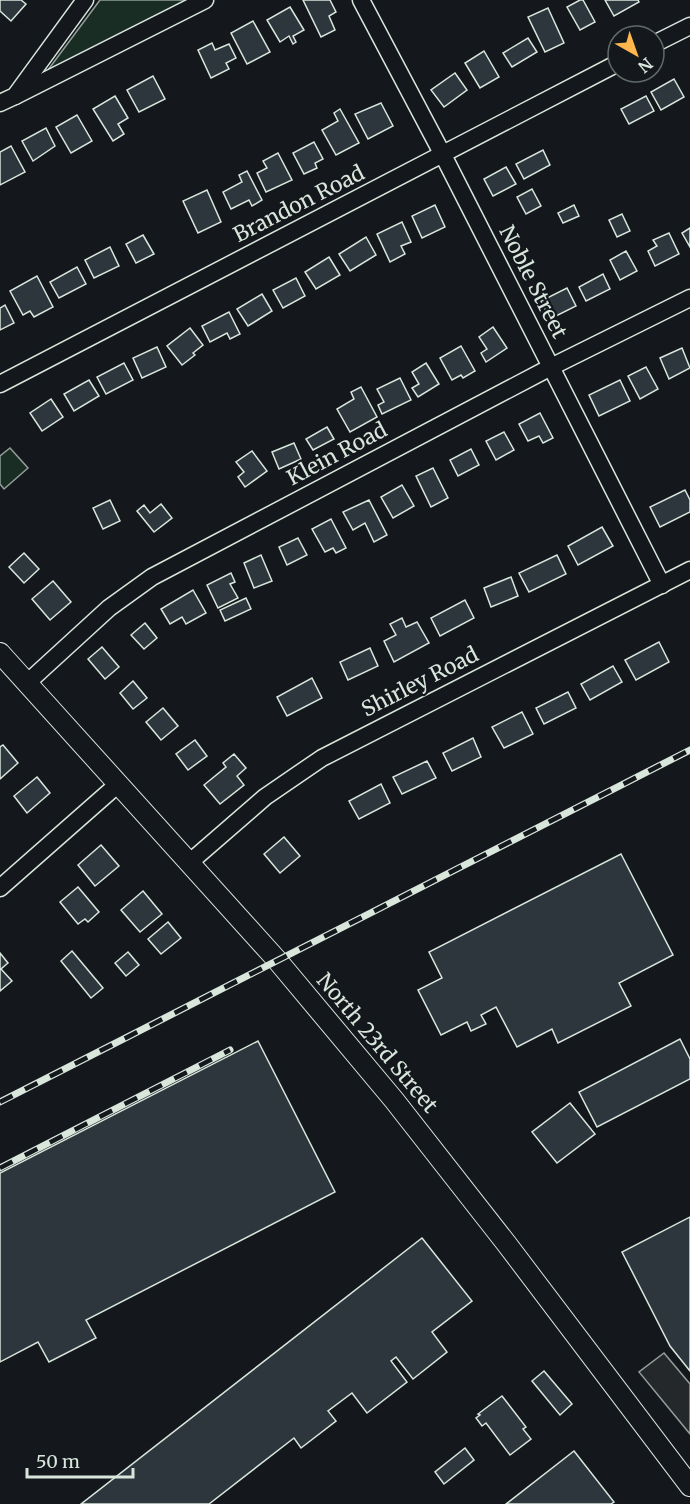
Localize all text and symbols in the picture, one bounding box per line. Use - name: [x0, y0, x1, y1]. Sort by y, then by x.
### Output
- north arrow: [606, 24, 666, 84]
- text: N: [634, 54, 657, 77]
- street label: Brandon Road: [229, 159, 369, 248]
- street label: Noble Street: [493, 221, 573, 343]
- street label: Klein Road: [282, 416, 392, 491]
- street label: Shirley Road: [357, 640, 483, 723]
- street label: North 23rd Street: [311, 967, 444, 1118]
- scale bar: [27, 1441, 134, 1479]
- text: 50 m: [36, 1450, 80, 1473]

